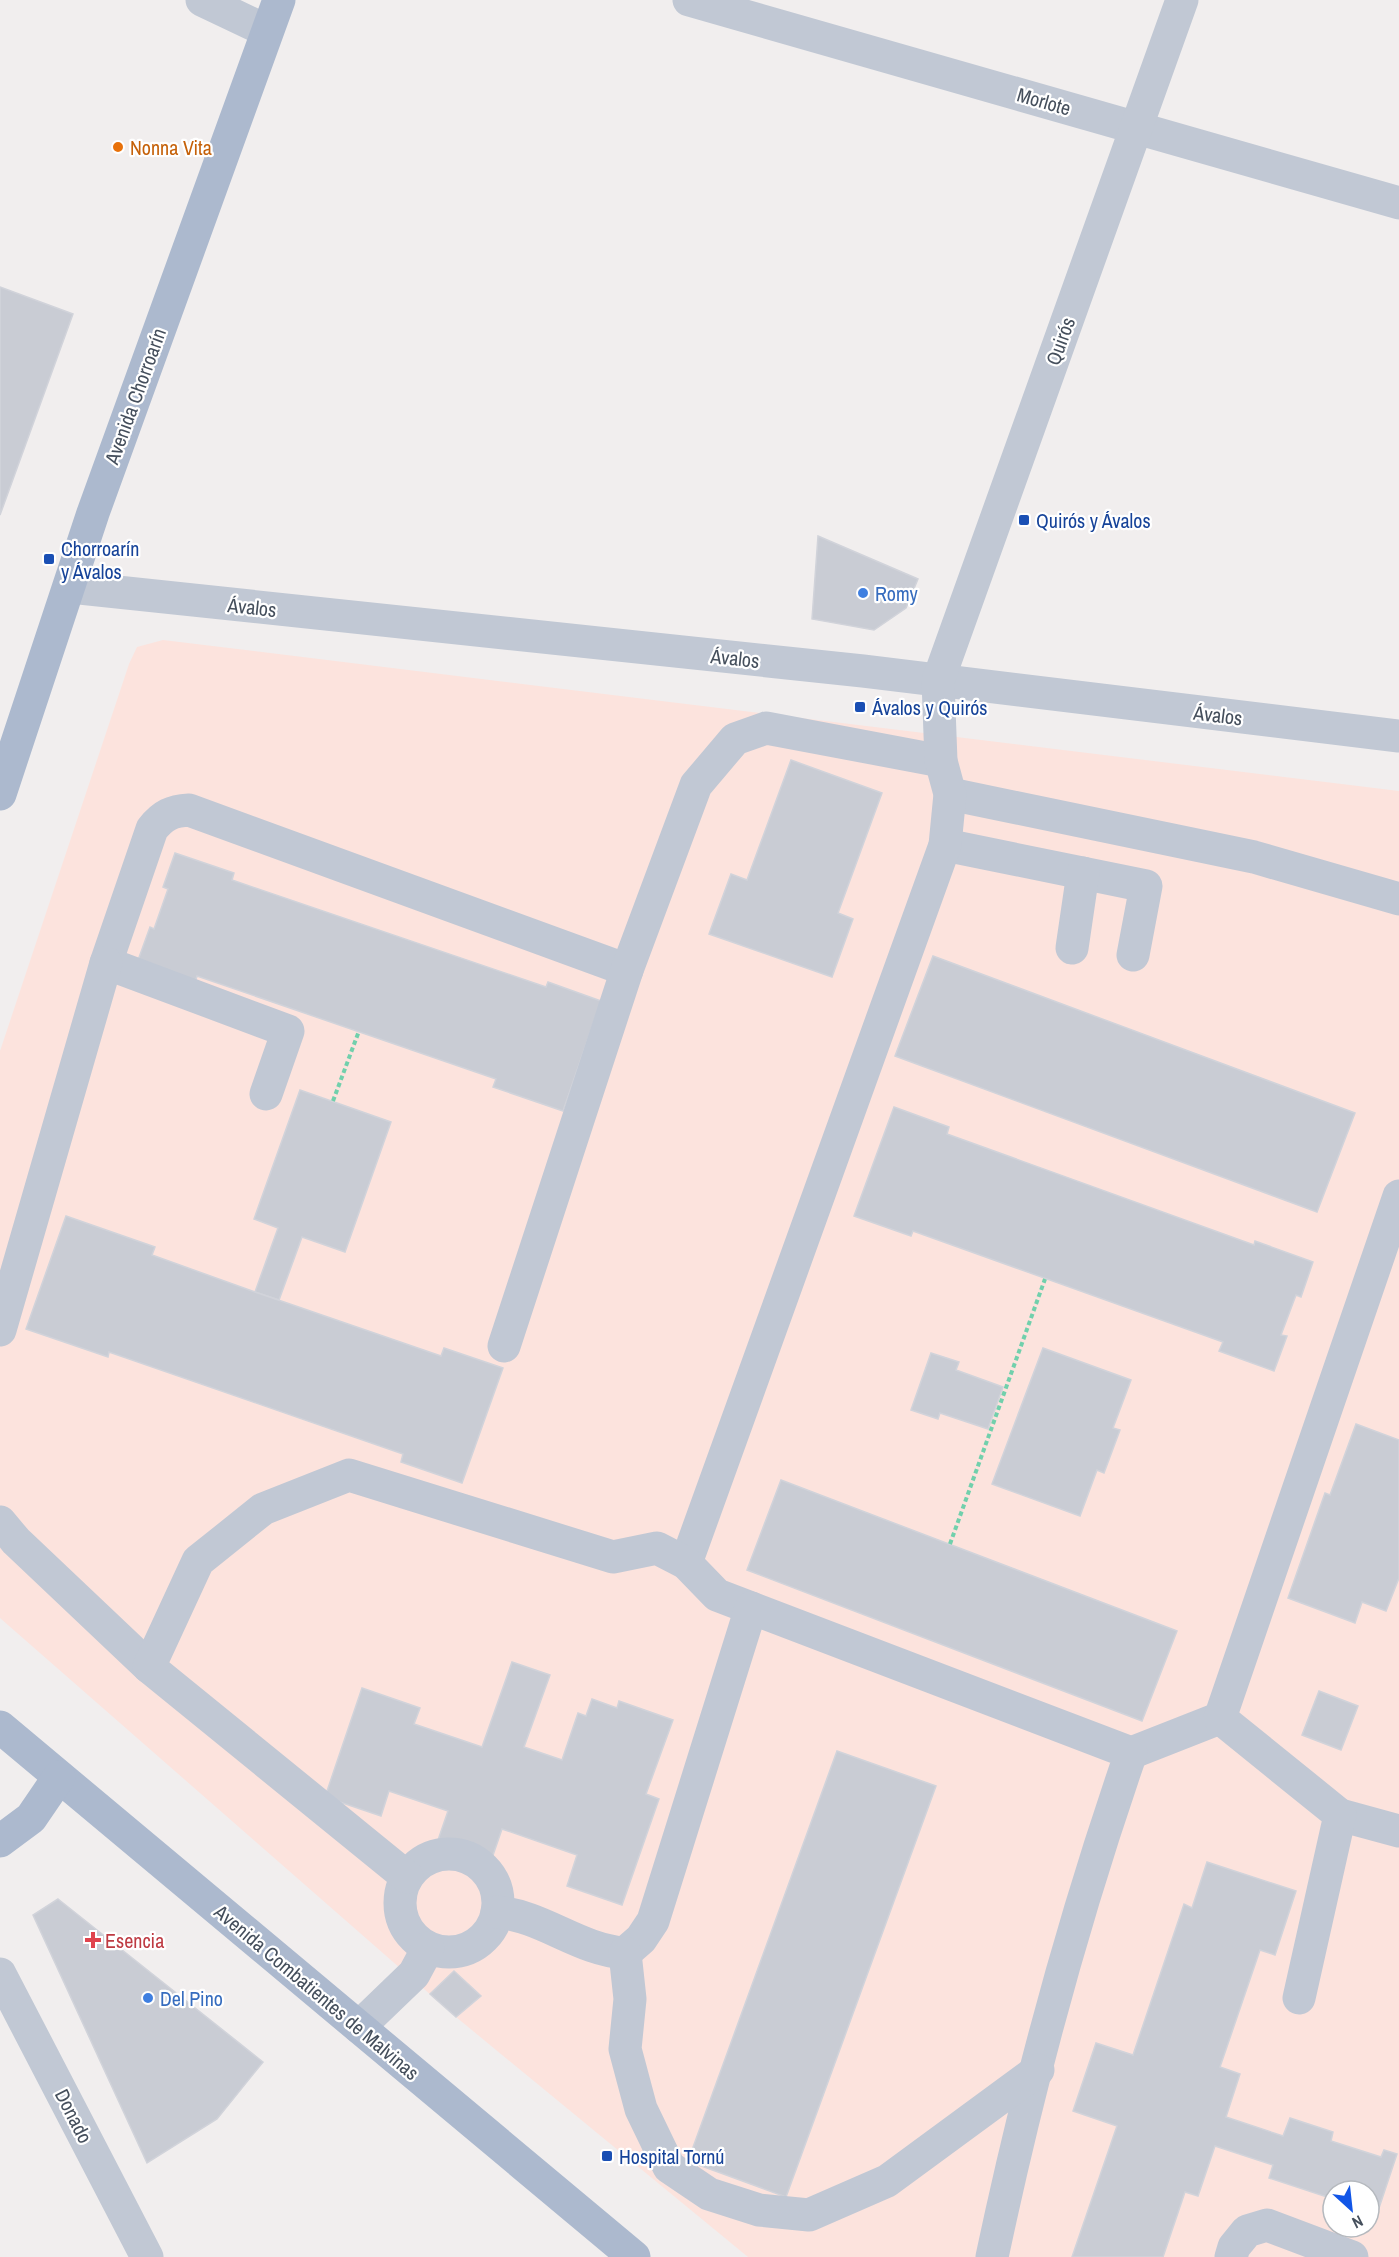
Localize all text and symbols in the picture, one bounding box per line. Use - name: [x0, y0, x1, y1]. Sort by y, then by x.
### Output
- street label: Morlote: [1014, 80, 1074, 122]
- place label: Nonna Vita: [130, 134, 212, 161]
- marker: Nonna Vita: [111, 140, 125, 154]
- street label: Quirós: [1039, 313, 1081, 369]
- street label: Avenida Chorroarín: [98, 324, 172, 469]
- place label: Quirós y Ávalos: [1036, 507, 1151, 534]
- marker: Quirós y Ávalos: [1017, 513, 1031, 527]
- place label: Chorroarín y Ávalos: [61, 535, 139, 585]
- marker: Chorroarín y Ávalos: [42, 552, 56, 566]
- place label: Romy: [875, 580, 919, 607]
- marker: Romy: [856, 586, 870, 600]
- street label: Ávalos: [225, 591, 278, 623]
- street label: Ávalos: [708, 642, 761, 674]
- place label: Ávalos y Quirós: [871, 694, 987, 721]
- street label: Ávalos: [1191, 698, 1244, 731]
- marker: Ávalos y Quirós: [853, 700, 867, 714]
- street label: Avenida Combatientes de Malvinas: [208, 1898, 425, 2086]
- place label: Esencia: [105, 1927, 164, 1954]
- marker: Esencia: [86, 1933, 100, 1947]
- place label: Del Pino: [160, 1985, 223, 2012]
- marker: Del Pino: [141, 1991, 155, 2005]
- street label: Donado: [49, 2084, 99, 2148]
- place label: Hospital Tornú: [619, 2143, 724, 2170]
- marker: Hospital Tornú: [600, 2149, 614, 2163]
- north arrow: [1321, 2179, 1381, 2239]
- text: N: [1349, 2210, 1367, 2234]

